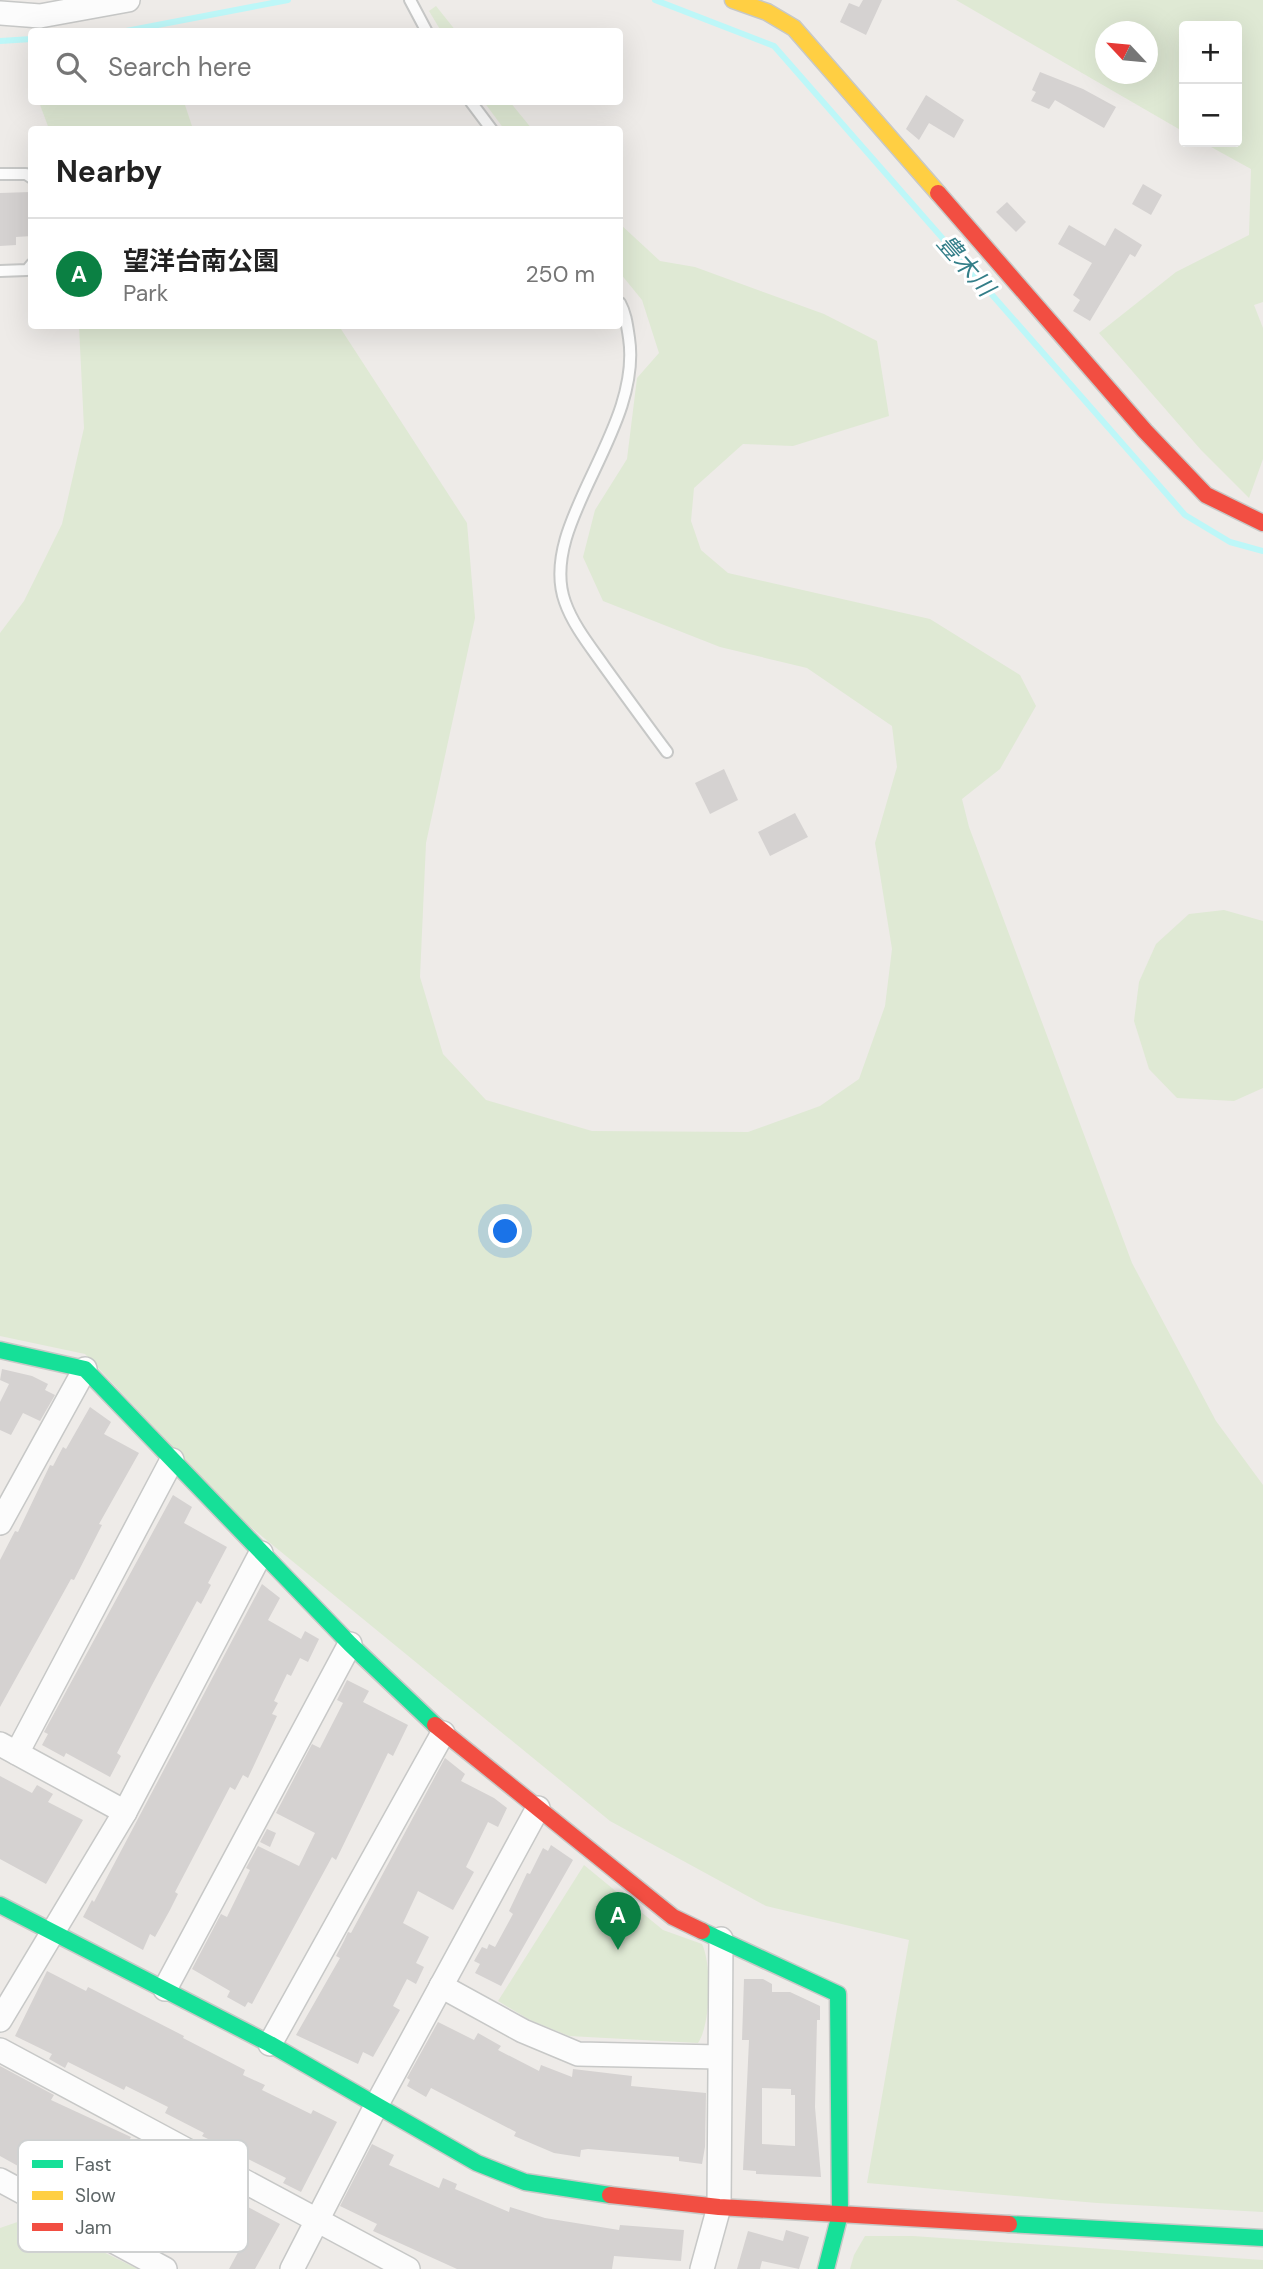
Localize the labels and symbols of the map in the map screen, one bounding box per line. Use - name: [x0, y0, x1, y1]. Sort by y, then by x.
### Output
- north arrow: [1095, 21, 1158, 84]
- water label: 豊木川: [931, 228, 1003, 305]
- your location: [488, 1214, 522, 1248]
- pin: A: [595, 1892, 641, 1950]
- legend: [18, 2140, 248, 2252]
- text: Fast: [75, 2152, 111, 2177]
- text: Slow: [75, 2183, 116, 2208]
- text: Jam: [75, 2215, 112, 2240]

